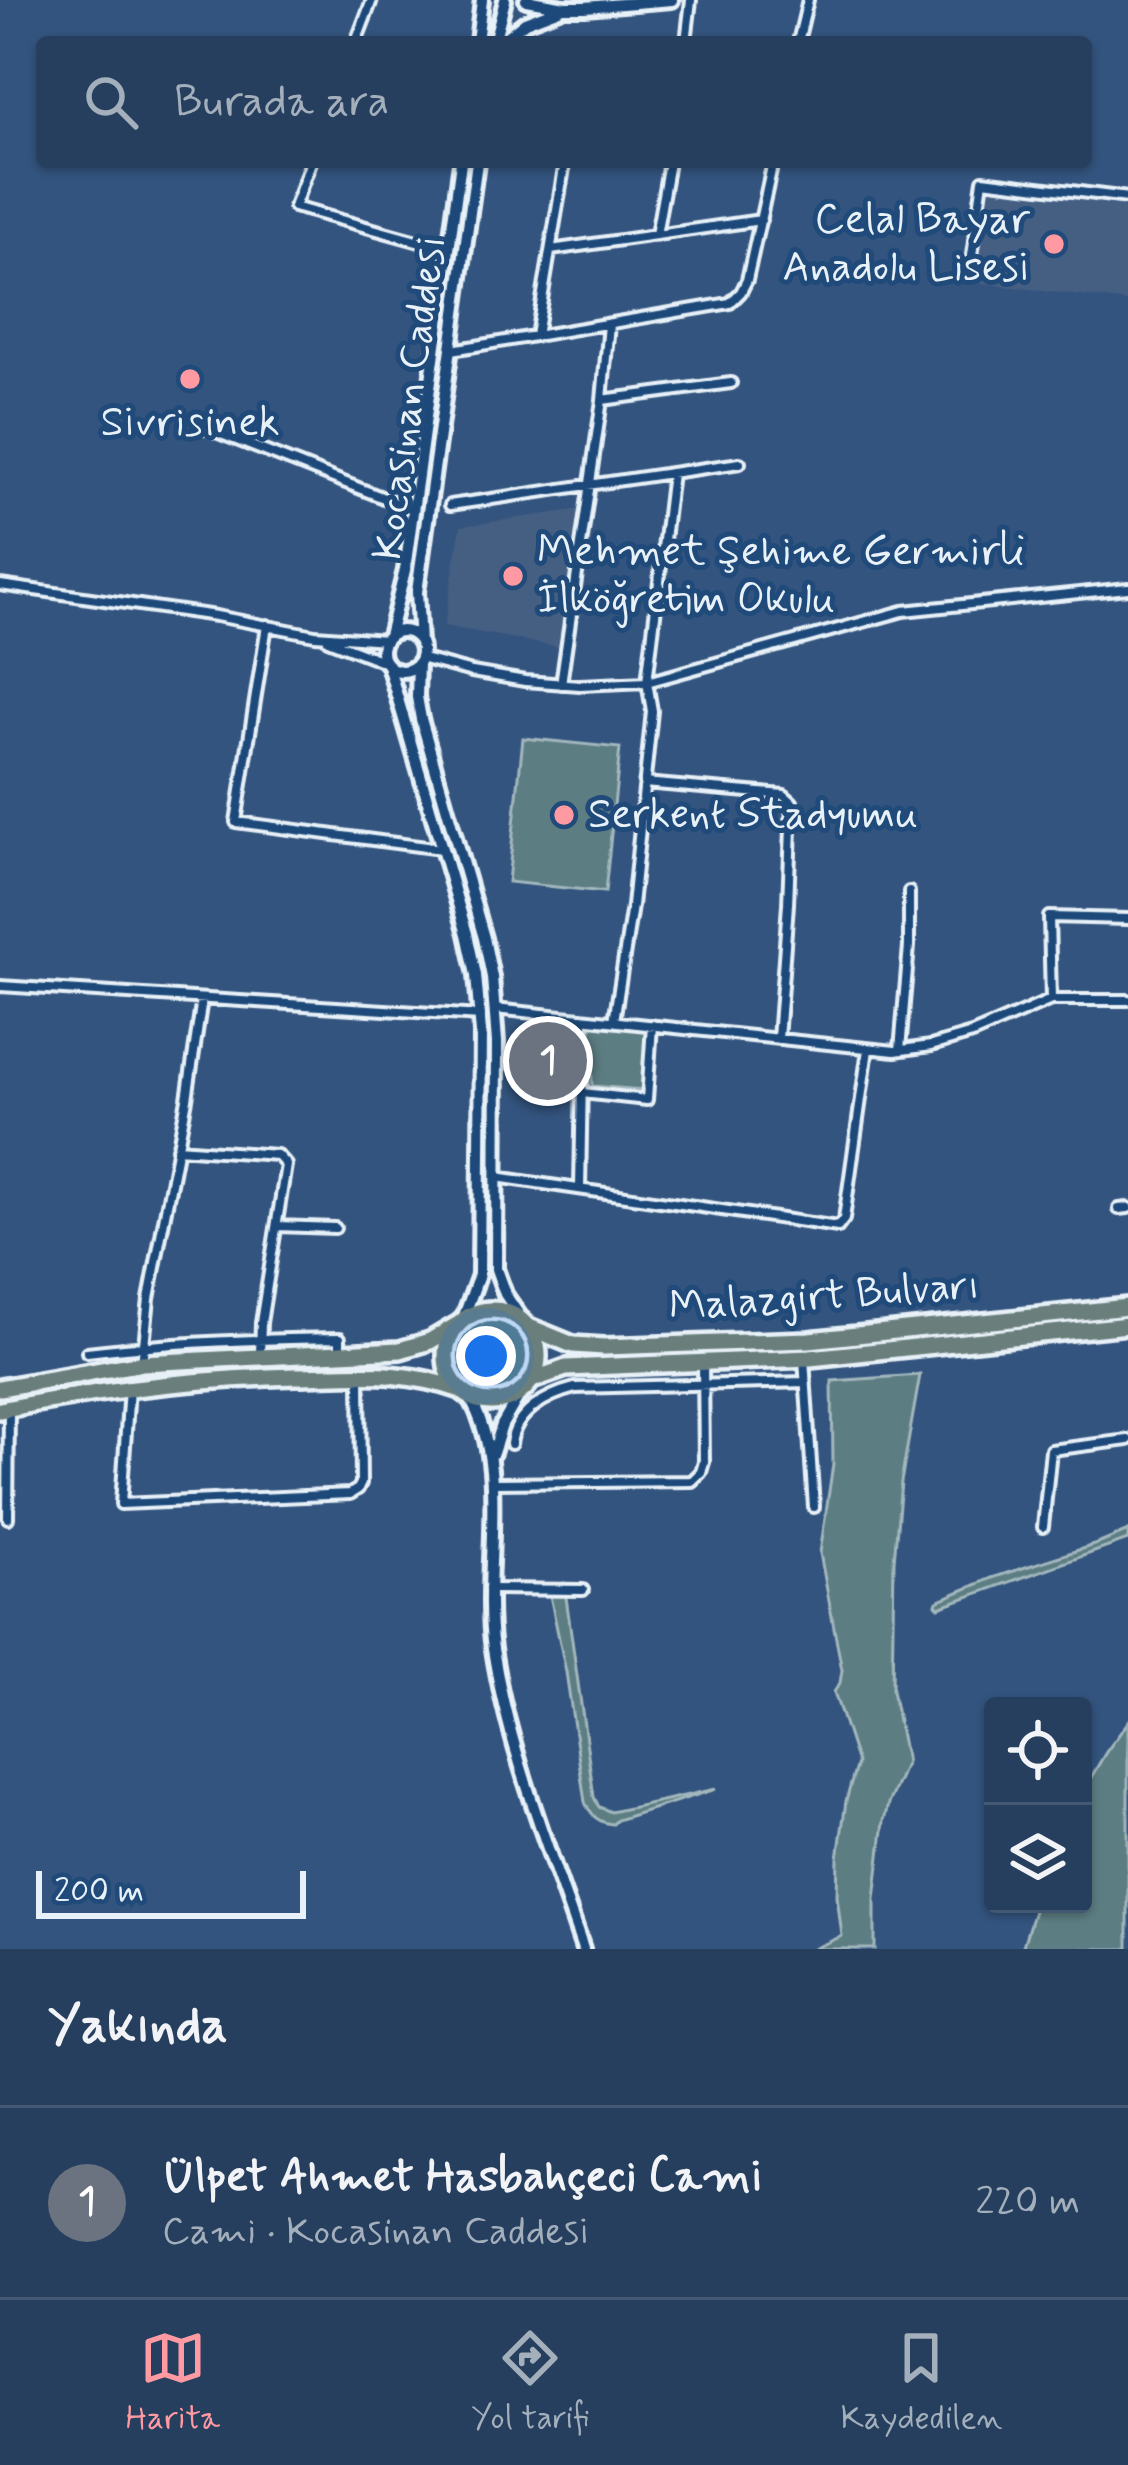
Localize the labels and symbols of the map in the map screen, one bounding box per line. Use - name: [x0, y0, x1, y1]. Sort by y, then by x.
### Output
- place label: Celal Bayar Anadolu Lisesi: [782, 193, 1030, 296]
- marker: Celal Bayar Anadolu Lisesi: [1041, 231, 1067, 257]
- street label: Kocasinan Caddesi: [361, 232, 461, 564]
- marker: Sivrisinek: [177, 366, 203, 392]
- place label: Sivrisinek: [100, 396, 280, 451]
- place label: Mehmet Şehime Germirli İlköğretim Okulu: [537, 525, 1025, 628]
- marker: Mehmet Şehime Germirli İlköğretim Okulu: [500, 563, 526, 589]
- place label: Serkent Stadyumu: [588, 788, 918, 843]
- marker: Serkent Stadyumu: [551, 802, 577, 828]
- pin: 1: [509, 1016, 587, 1106]
- street label: Malazgirt Bulvarı: [667, 1259, 981, 1335]
- your location: [456, 1326, 516, 1386]
- scale bar: [36, 1865, 306, 1918]

